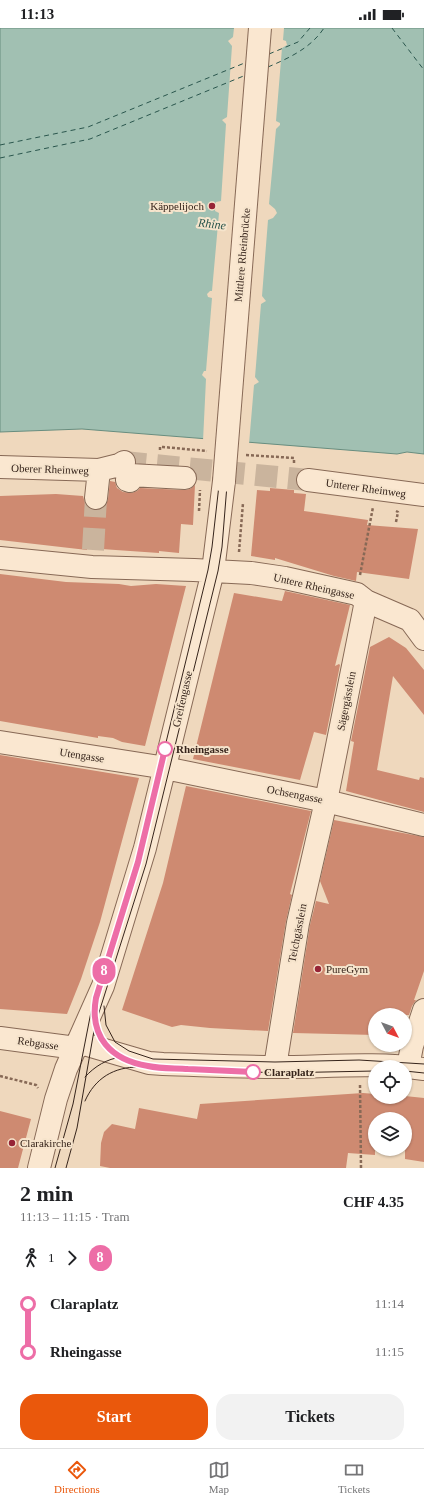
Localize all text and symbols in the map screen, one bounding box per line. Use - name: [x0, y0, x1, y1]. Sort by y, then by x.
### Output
- text: 11:13: [20, 6, 54, 22]
- place label: Käppelijoch: [150, 200, 204, 212]
- marker: Käppelijoch: [207, 201, 217, 211]
- street label: Mittlere Rheinbrücke: [232, 207, 252, 303]
- water label: Rhine: [196, 215, 227, 232]
- street label: Oberer Rheinweg: [11, 462, 90, 476]
- street label: Unterer Rheinweg: [325, 476, 407, 500]
- street label: Untere Rheingasse: [272, 571, 356, 601]
- street label: Greifengasse: [170, 670, 194, 728]
- street label: Sägergässlein: [334, 670, 358, 732]
- marker: Rheingasse: [157, 741, 173, 757]
- place label: Rheingasse: [176, 743, 229, 755]
- street label: Utengasse: [59, 746, 105, 764]
- street label: Ochsengasse: [266, 783, 324, 805]
- street label: Teichgässlein: [285, 902, 309, 963]
- line badge: 8: [91, 958, 117, 984]
- text: 8: [101, 963, 108, 978]
- place label: PureGym: [326, 963, 369, 975]
- marker: PureGym: [313, 964, 323, 974]
- north arrow: [368, 1008, 412, 1052]
- map controls: [368, 1008, 412, 1156]
- street label: Rebgasse: [17, 1034, 60, 1052]
- button: locate: [368, 1060, 412, 1104]
- marker: Claraplatz: [245, 1064, 261, 1080]
- place label: Claraplatz: [264, 1066, 314, 1078]
- button: layers: [368, 1112, 412, 1156]
- place label: Clarakirche: [20, 1137, 71, 1149]
- marker: Clarakirche: [7, 1138, 17, 1148]
- text: 2 min: [20, 1181, 73, 1206]
- text: CHF 4.35: [343, 1194, 404, 1210]
- text: 11:13 – 11:15 · Tram: [20, 1209, 130, 1224]
- icon: walk: [20, 1247, 42, 1269]
- icon: forward: [61, 1247, 83, 1269]
- text: 1: [48, 1250, 55, 1265]
- text: 8: [97, 1250, 104, 1265]
- text: Claraplatz: [50, 1296, 118, 1312]
- text: 11:14: [375, 1296, 404, 1311]
- text: Rheingasse: [50, 1344, 122, 1360]
- text: 11:15: [375, 1344, 404, 1359]
- button: Start: [20, 1394, 208, 1440]
- button: Tickets: [216, 1394, 404, 1440]
- tab: Directions: [54, 1459, 100, 1495]
- tab: Map: [208, 1459, 230, 1495]
- tab: Tickets: [338, 1459, 370, 1495]

